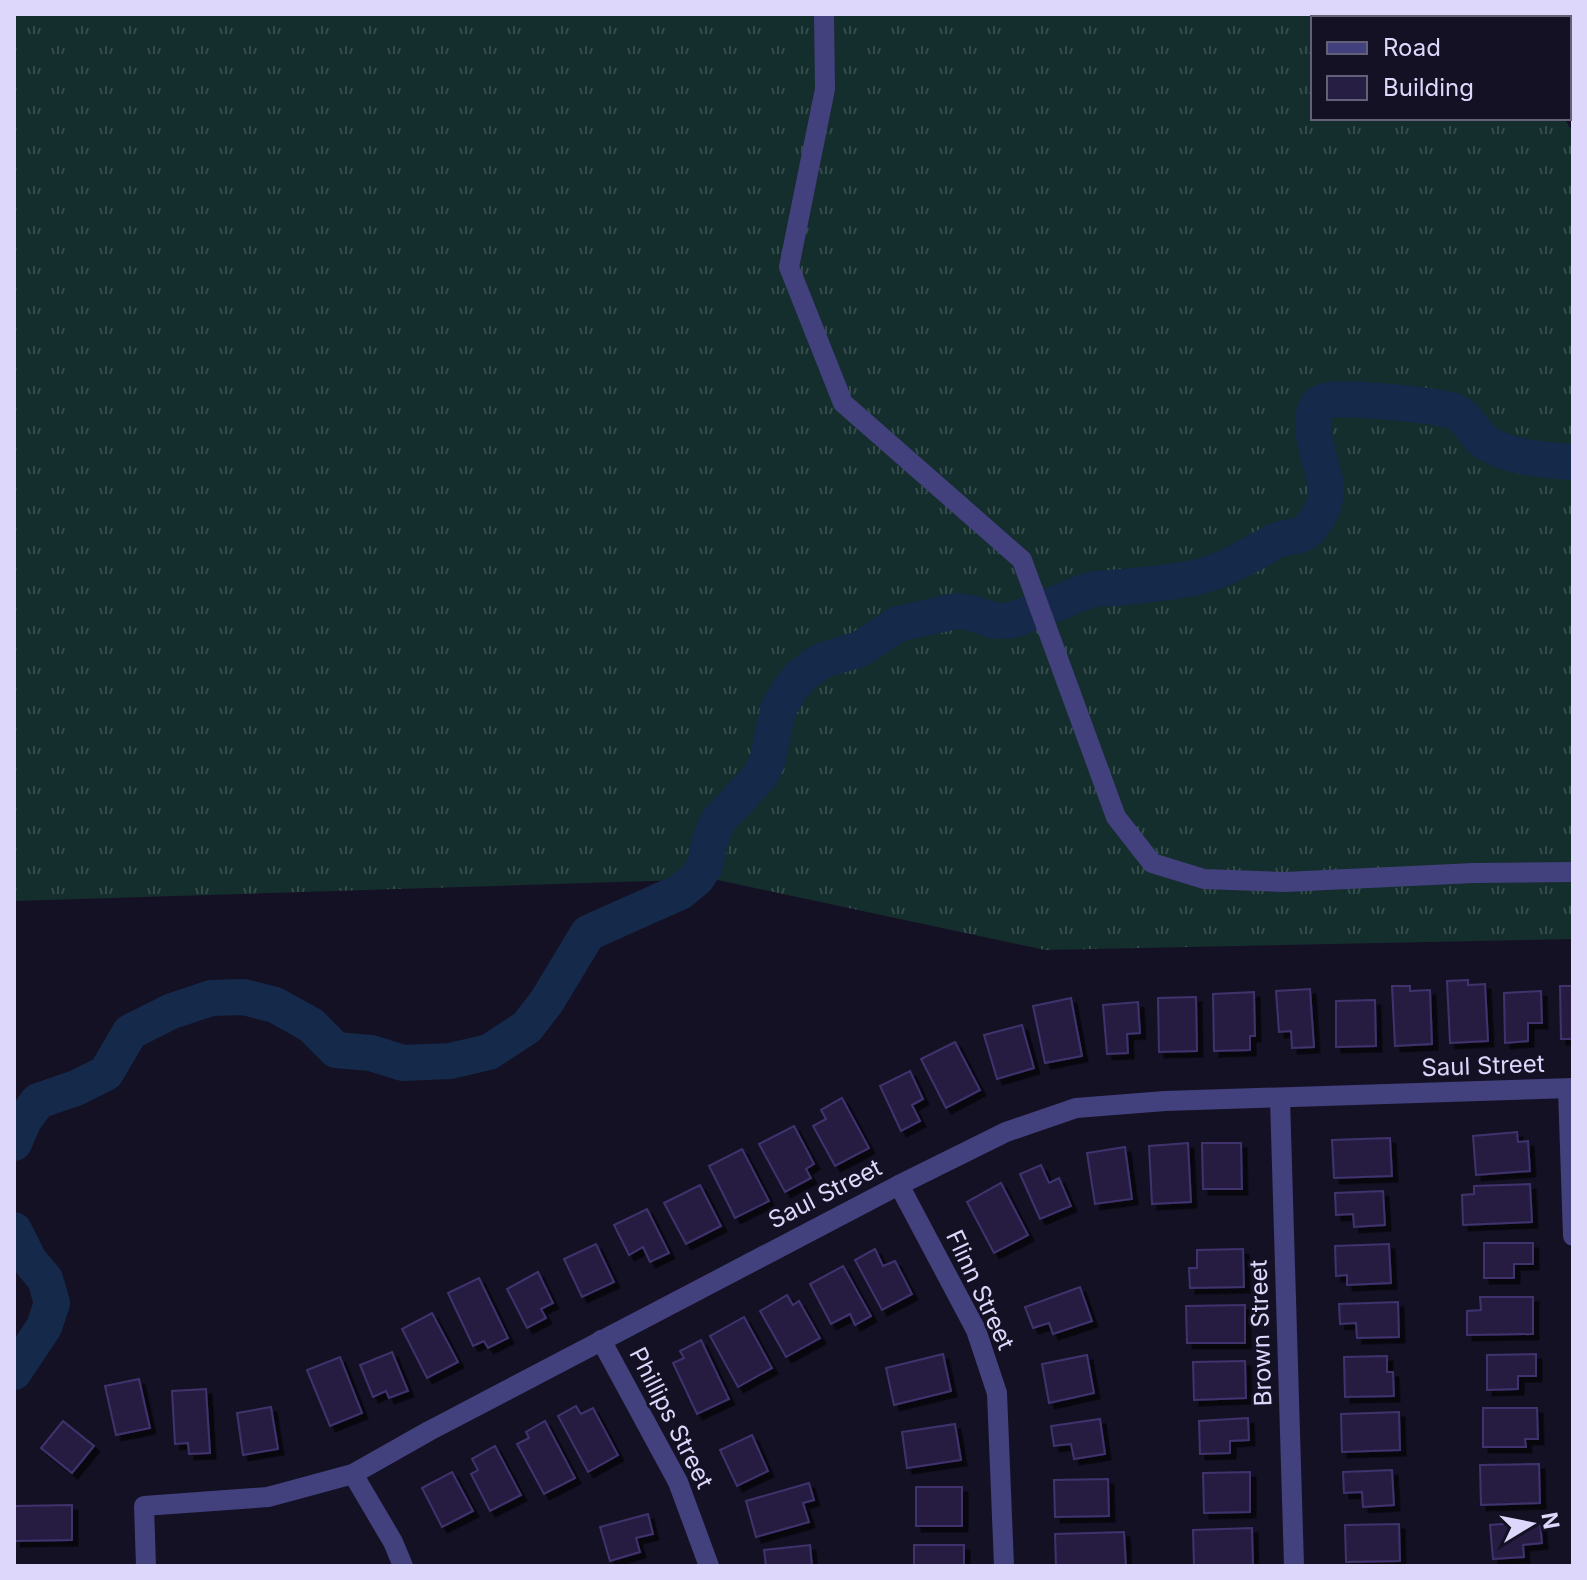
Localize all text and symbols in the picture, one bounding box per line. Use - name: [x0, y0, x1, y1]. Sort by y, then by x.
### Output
- legend: [1311, 16, 1571, 120]
- text: Road: [1383, 33, 1441, 62]
- text: Building: [1383, 73, 1474, 102]
- street label: Saul Street: [1421, 1049, 1545, 1082]
- street label: Saul Street: [763, 1153, 886, 1234]
- street label: Flinn Street: [940, 1225, 1021, 1354]
- street label: Brown Street: [1243, 1259, 1278, 1407]
- street label: Phillips Street: [623, 1342, 720, 1493]
- north arrow: [1491, 1484, 1571, 1564]
- text: N: [1536, 1510, 1565, 1531]

